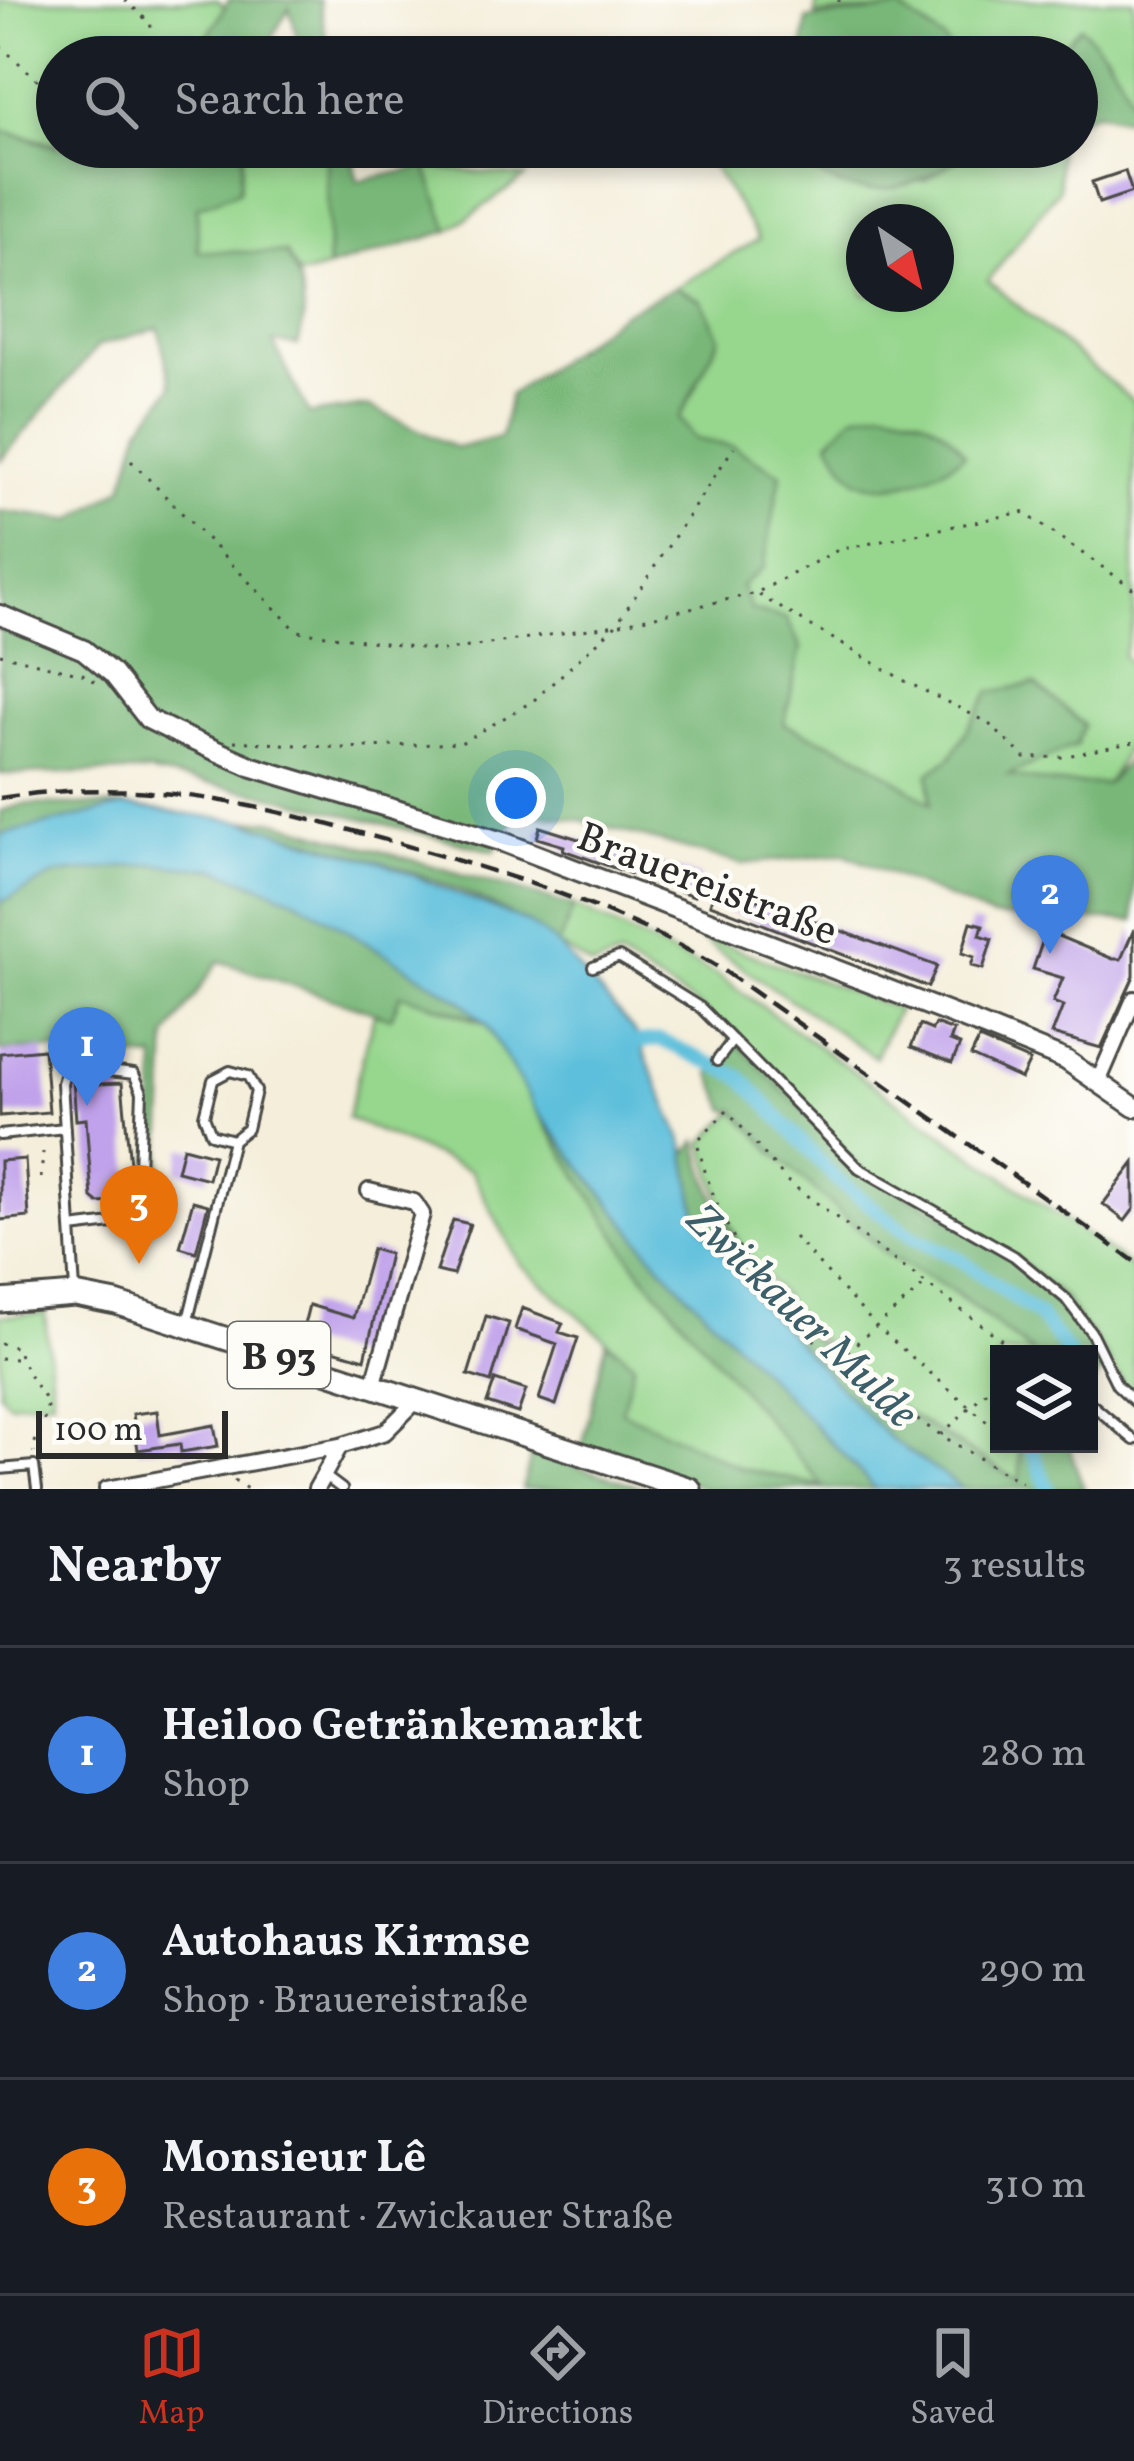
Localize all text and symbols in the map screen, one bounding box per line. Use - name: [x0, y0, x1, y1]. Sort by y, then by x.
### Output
- search box: [36, 36, 1098, 168]
- icon: search: [78, 69, 144, 135]
- text: Search here: [174, 71, 405, 134]
- north arrow: [846, 204, 954, 312]
- your location: [486, 768, 546, 828]
- street label: Brauereistraße: [568, 809, 845, 963]
- pin: 2: [1011, 855, 1089, 954]
- pin: 1: [48, 1007, 126, 1106]
- pin: 3: [100, 1165, 178, 1264]
- water label: Zwickauer Mulde: [670, 1190, 931, 1445]
- road number: B 93: [228, 1322, 330, 1388]
- map controls: [990, 1345, 1098, 1453]
- button: layers: [990, 1345, 1098, 1453]
- scale bar: [36, 1405, 228, 1458]
- text: 100 m: [54, 1409, 143, 1455]
- text: Nearby: [48, 1532, 222, 1603]
- text: 3 results: [943, 1540, 1086, 1594]
- text: Heiloo Getränkemarkt: [162, 1696, 643, 1759]
- text: 1: [79, 1728, 95, 1782]
- text: 280 m: [979, 1728, 1086, 1782]
- text: Shop: [162, 1759, 250, 1813]
- text: Autohaus Kirmse: [162, 1912, 530, 1975]
- text: 2: [77, 1944, 97, 1998]
- text: 290 m: [979, 1944, 1086, 1998]
- text: Shop · Brauereistraße: [162, 1975, 528, 2029]
- text: Monsieur Lê: [162, 2128, 426, 2191]
- text: 3: [77, 2160, 97, 2214]
- text: 310 m: [985, 2160, 1086, 2214]
- text: Restaurant · Zwickauer Straße: [162, 2191, 673, 2245]
- tab: Map: [139, 2320, 205, 2438]
- tab: Directions: [482, 2320, 633, 2438]
- tab: Saved: [910, 2320, 995, 2438]

